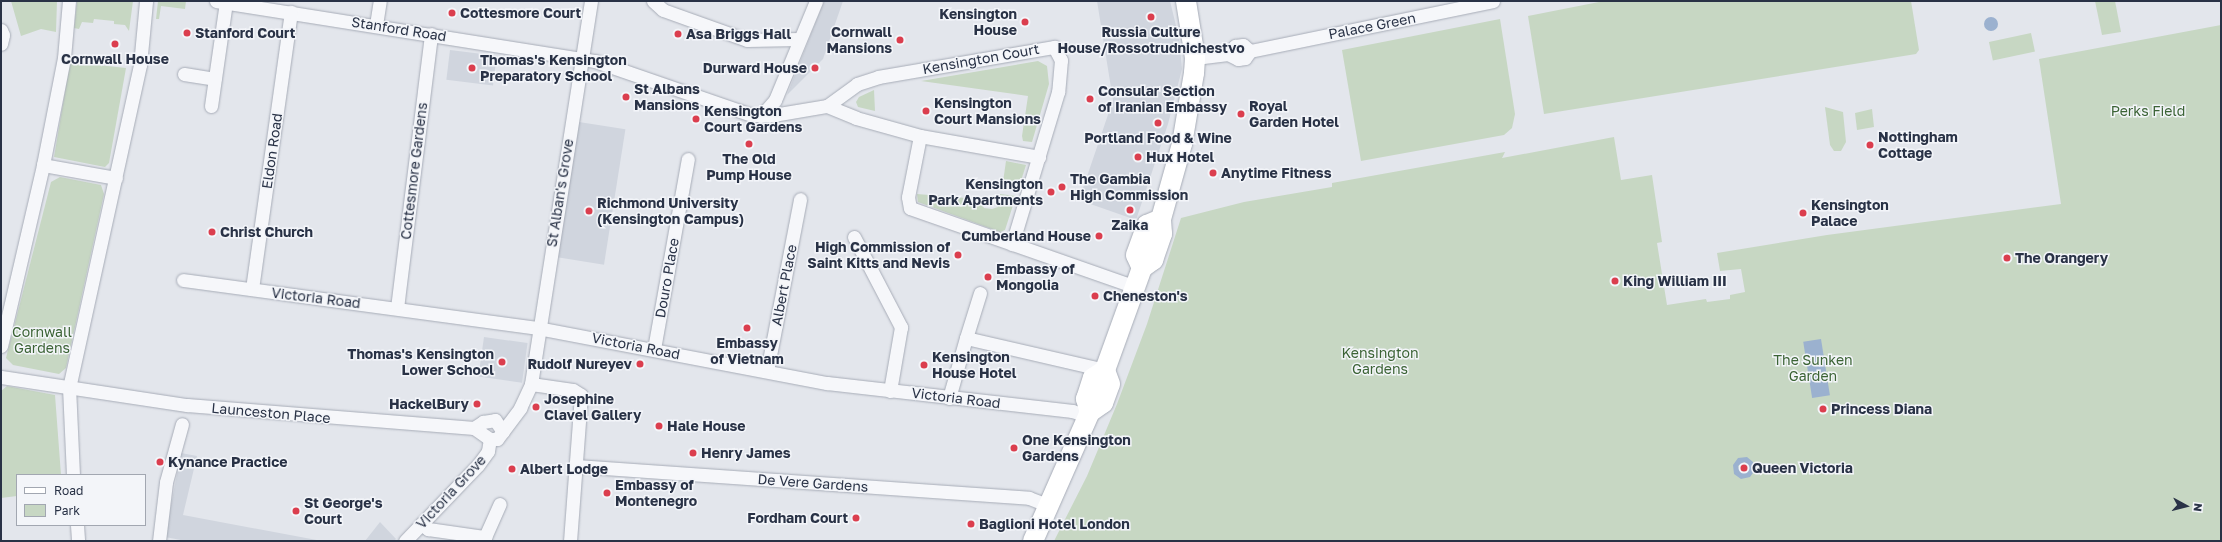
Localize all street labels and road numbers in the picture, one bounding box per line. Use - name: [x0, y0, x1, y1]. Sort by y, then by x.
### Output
- street label: Palace Green: [1327, 9, 1417, 43]
- street label: Stanford Road: [350, 13, 448, 45]
- street label: Kensington Court: [921, 40, 1041, 78]
- street label: Cottesmore Gardens: [397, 101, 431, 241]
- street label: Eldon Road: [258, 112, 286, 190]
- street label: St Alban's Grove: [543, 138, 577, 248]
- street label: Douro Place: [652, 237, 682, 319]
- street label: Albert Place: [768, 243, 800, 327]
- street label: Victoria Road: [270, 284, 362, 312]
- street label: Victoria Road: [590, 329, 682, 363]
- street label: Victoria Road: [910, 384, 1002, 412]
- street label: Launceston Place: [211, 399, 331, 427]
- street label: Victoria Grove: [413, 452, 489, 532]
- street label: De Vere Gardens: [757, 471, 869, 495]

